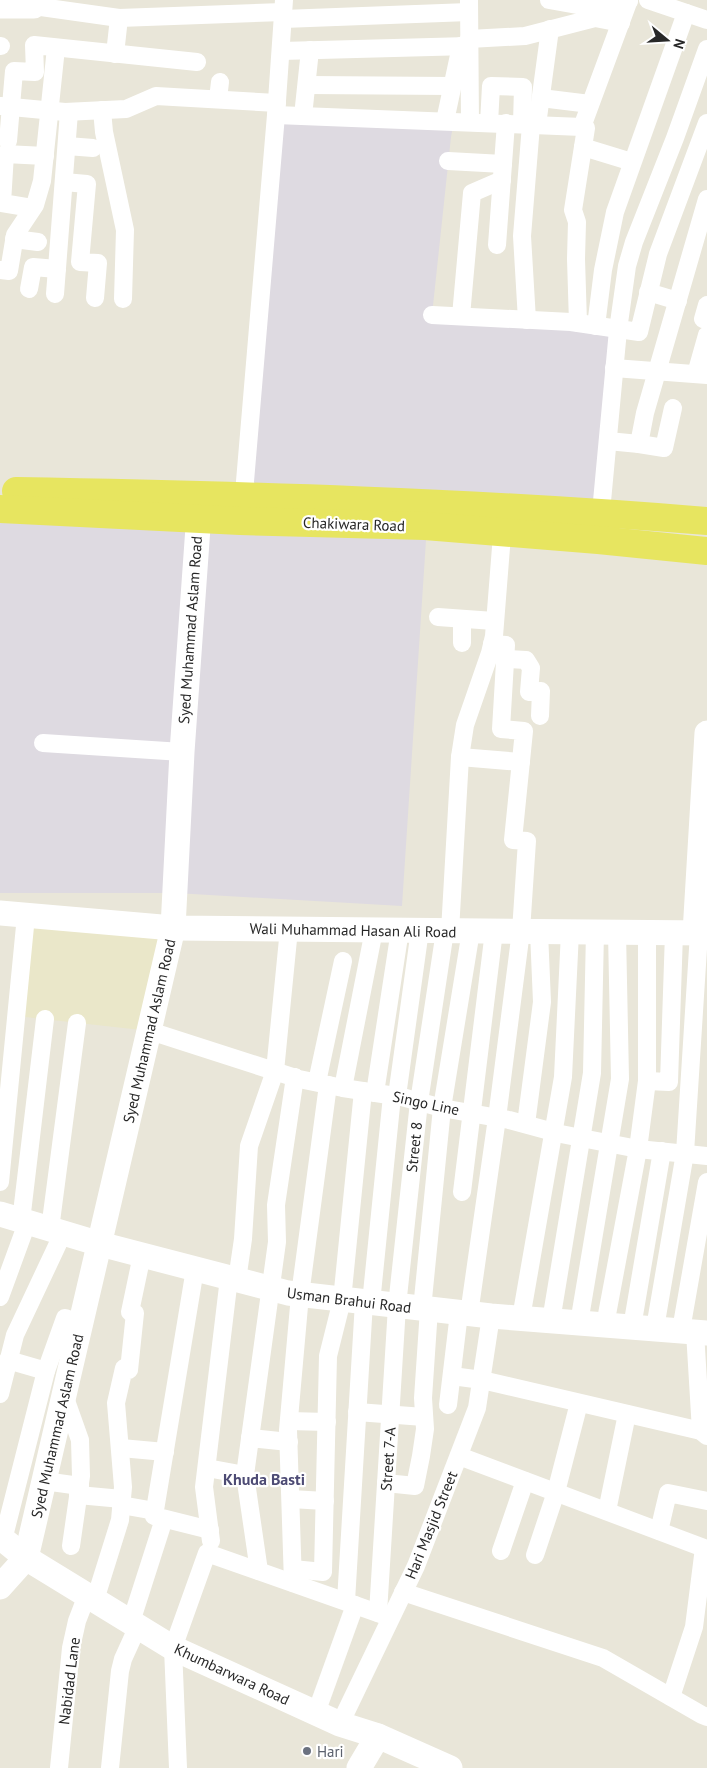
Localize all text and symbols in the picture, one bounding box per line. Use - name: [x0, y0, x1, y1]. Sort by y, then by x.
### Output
- north arrow: [642, 15, 692, 65]
- text: N: [669, 37, 689, 51]
- street label: Chakiwara Road: [303, 513, 405, 535]
- street label: Syed Muhammad Aslam Road: [174, 535, 206, 725]
- street label: Wali Muhammad Hasan Ali Road: [249, 919, 457, 941]
- street label: Syed Muhammad Aslam Road: [119, 937, 179, 1125]
- street label: Singo Line: [391, 1087, 461, 1119]
- street label: Street 8: [402, 1121, 426, 1173]
- street label: Usman Brahui Road: [286, 1283, 412, 1317]
- street label: Syed Muhammad Aslam Road: [27, 1332, 87, 1520]
- street label: Street 7-A: [376, 1426, 400, 1491]
- street label: Hari Masjid Street: [401, 1468, 461, 1582]
- district label: Khuda Basti: [223, 1469, 305, 1489]
- street label: Nabidad Lane: [54, 1636, 84, 1726]
- street label: Khumbarwara Road: [171, 1639, 293, 1709]
- place label: Hari: [317, 1742, 344, 1761]
- marker: Hari: [301, 1745, 313, 1757]

